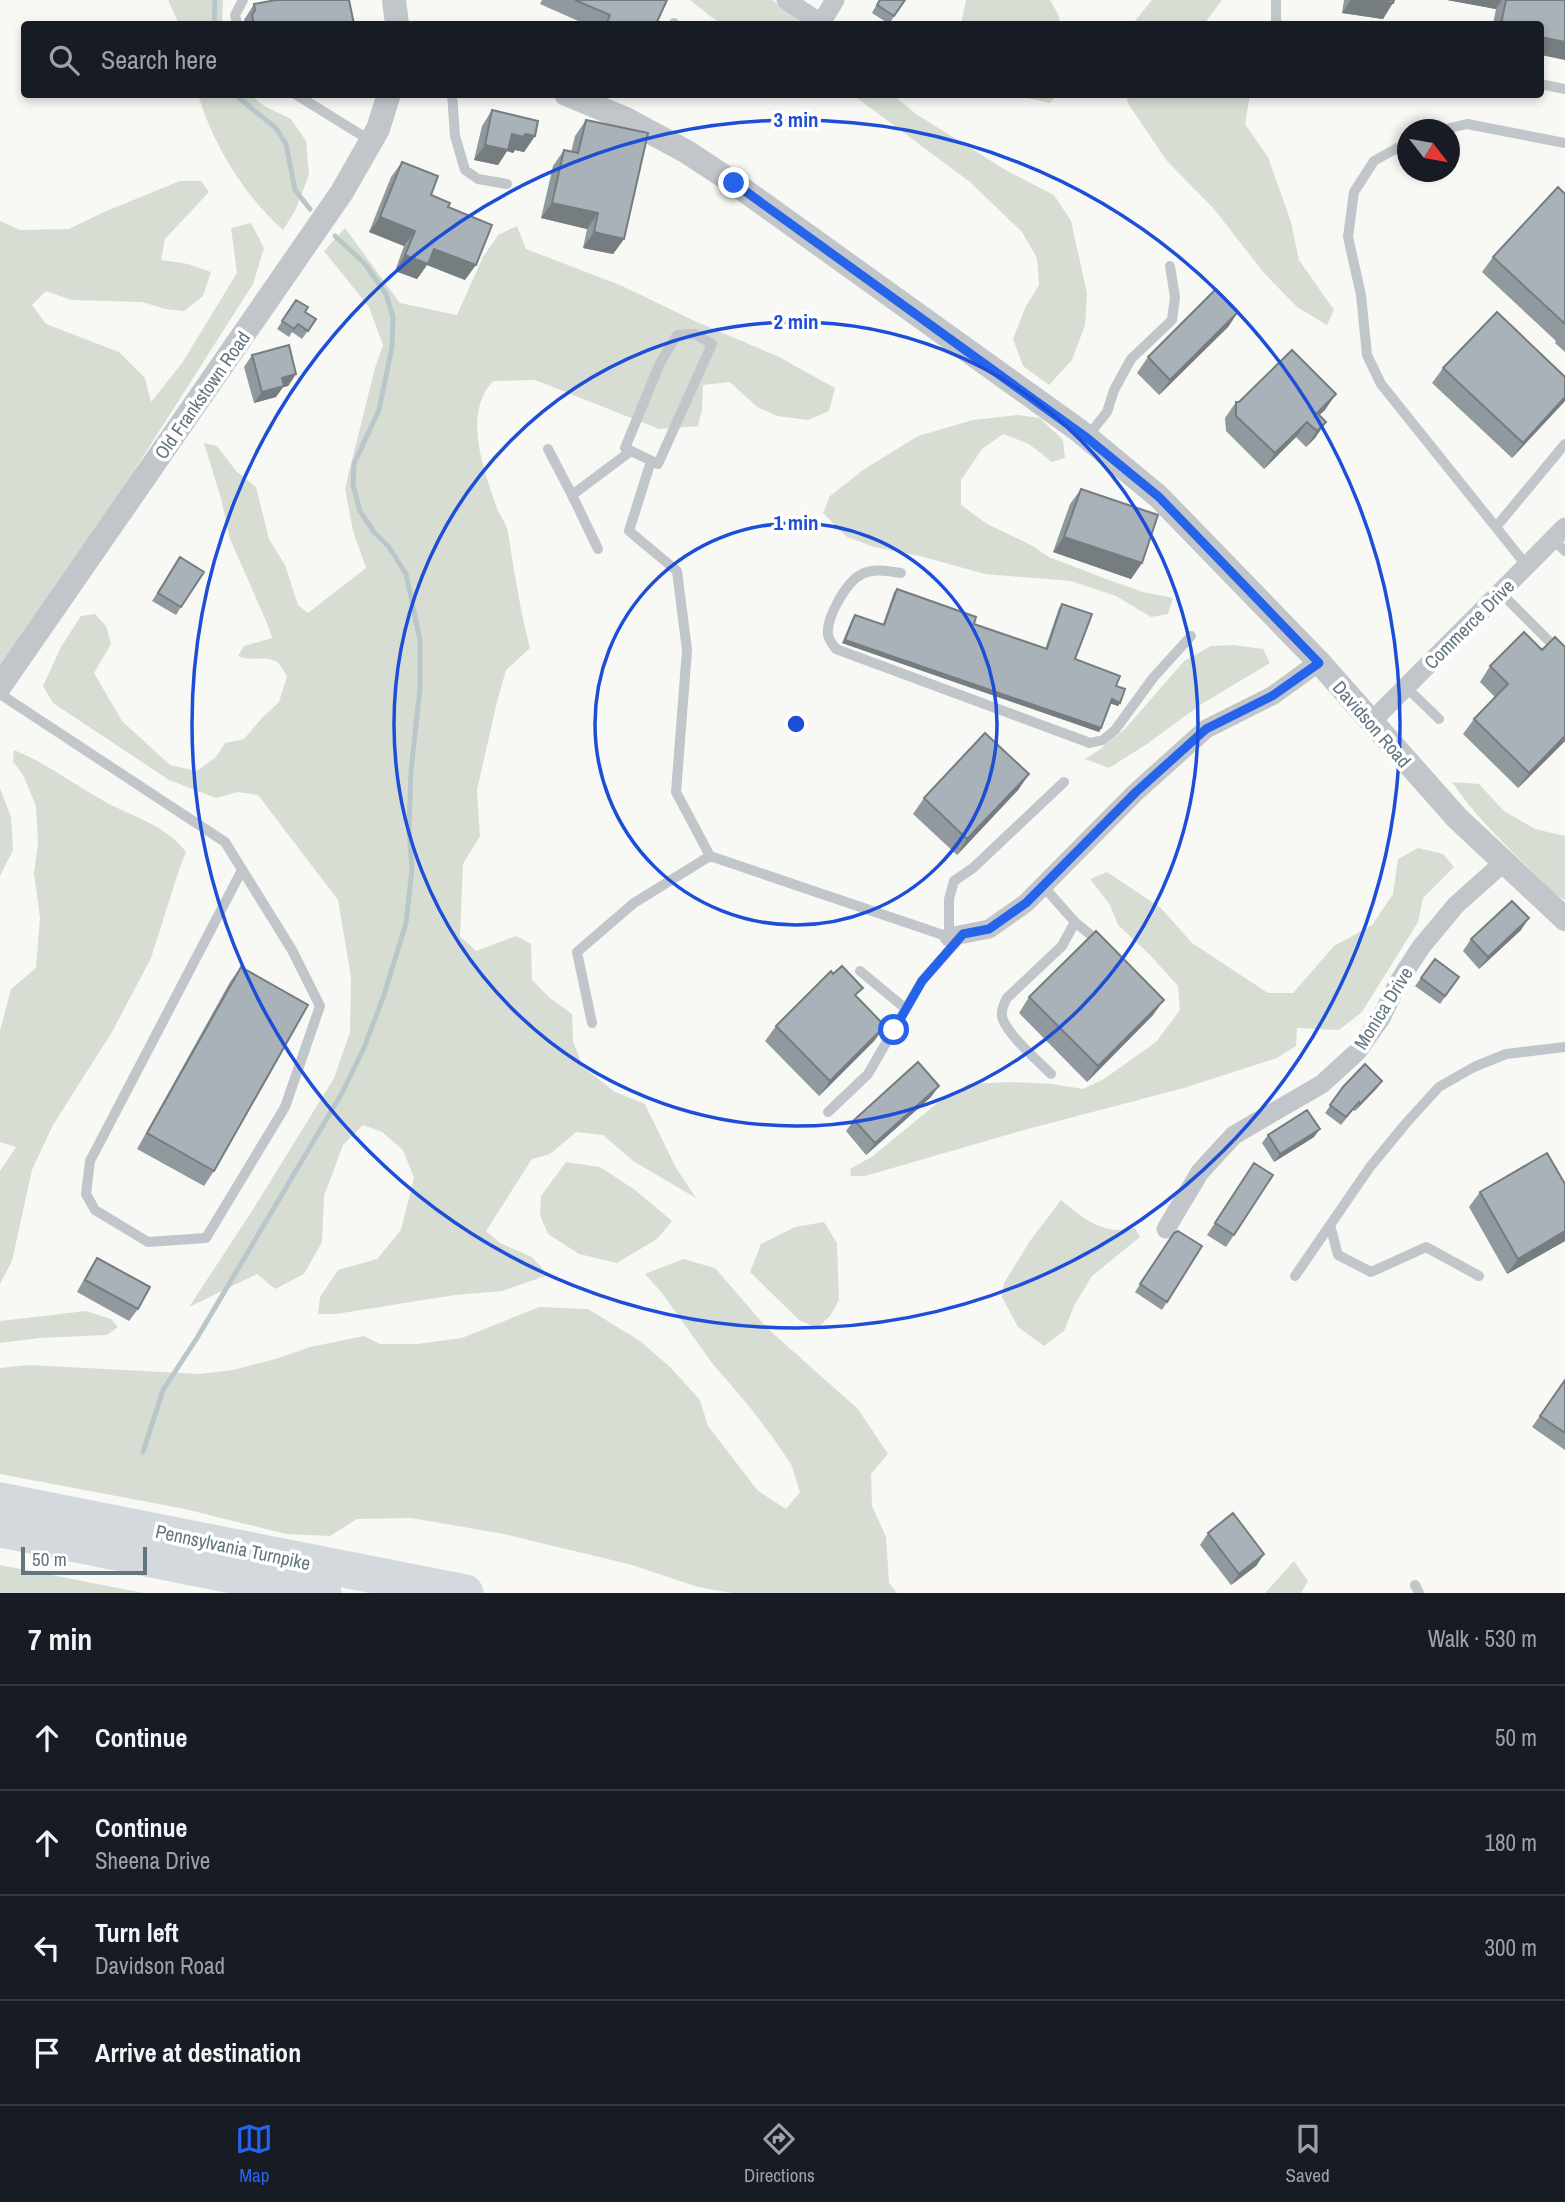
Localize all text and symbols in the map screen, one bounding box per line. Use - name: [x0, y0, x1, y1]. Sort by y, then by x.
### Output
- search box: [21, 21, 1544, 98]
- icon: search: [45, 41, 83, 79]
- text: Search here: [101, 42, 217, 77]
- text: 3 min: [774, 105, 818, 134]
- north arrow: [1397, 119, 1460, 182]
- route end: [718, 167, 749, 198]
- text: 2 min: [774, 307, 818, 336]
- street label: Old Frankstown Road: [148, 326, 256, 464]
- text: 1 min: [774, 508, 818, 537]
- street label: Commerce Drive: [1418, 573, 1520, 675]
- street label: Davidson Road: [1327, 675, 1417, 773]
- centre of rings: [784, 712, 808, 736]
- street label: Monica Drive: [1347, 962, 1419, 1054]
- route start: [878, 1014, 909, 1045]
- street label: Pennsylvania Turnpike: [153, 1518, 313, 1576]
- scale bar: [21, 1544, 147, 1576]
- text: 50 m: [32, 1546, 67, 1572]
- text: 7 min: [28, 1619, 92, 1659]
- text: Walk · 530 m: [1428, 1623, 1537, 1654]
- icon: ahead: [28, 1719, 66, 1757]
- text: Continue: [95, 1720, 187, 1755]
- text: 50 m: [1495, 1722, 1537, 1753]
- text: Continue: [95, 1810, 187, 1845]
- icon: ahead: [28, 1824, 66, 1862]
- text: 180 m: [1485, 1827, 1537, 1858]
- text: Sheena Drive: [95, 1845, 210, 1876]
- text: Turn left: [95, 1915, 179, 1950]
- icon: left: [28, 1929, 66, 1967]
- text: 300 m: [1485, 1932, 1537, 1963]
- text: Davidson Road: [95, 1950, 225, 1981]
- icon: arrive: [28, 2034, 66, 2072]
- text: Arrive at destination: [95, 2035, 301, 2070]
- tab: Map: [235, 2120, 273, 2188]
- tab: Directions: [744, 2120, 815, 2188]
- tab: Saved: [1286, 2120, 1330, 2188]

